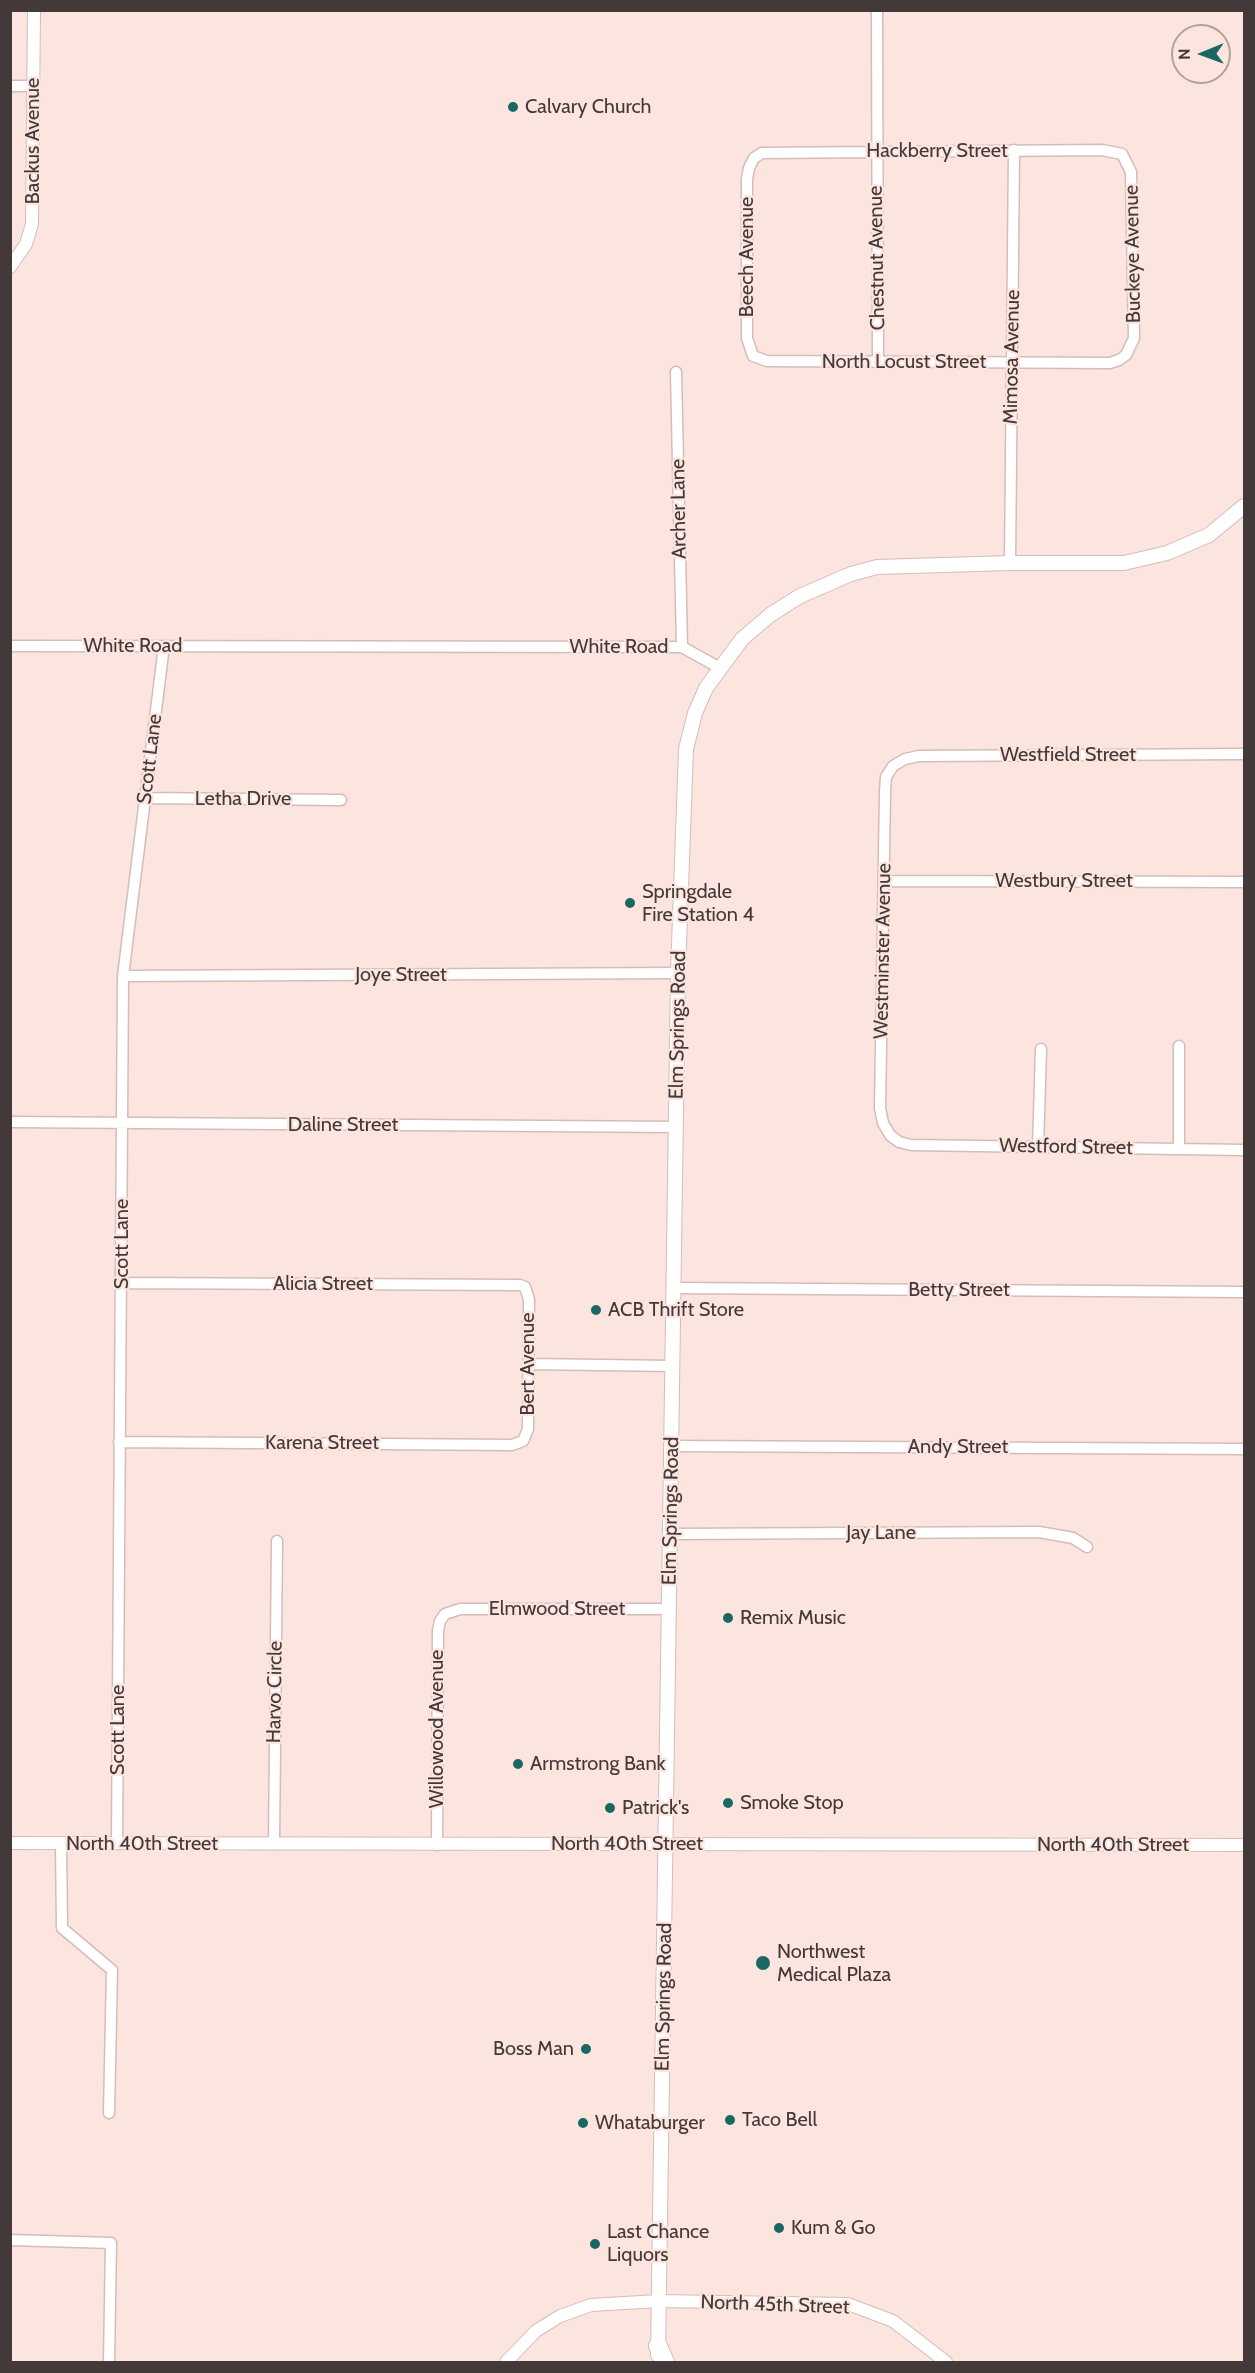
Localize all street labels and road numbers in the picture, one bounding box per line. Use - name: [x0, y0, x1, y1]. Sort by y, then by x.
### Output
- street label: Backus Avenue: [21, 78, 45, 204]
- street label: Hackberry Street: [866, 139, 1008, 163]
- street label: Chestnut Avenue: [864, 185, 890, 331]
- street label: Buckeye Avenue: [1120, 185, 1146, 323]
- street label: Beech Avenue: [735, 197, 759, 317]
- street label: Mimosa Avenue: [999, 289, 1025, 425]
- street label: North Locust Street: [822, 350, 986, 374]
- street label: Archer Lane: [666, 459, 692, 559]
- street label: White Road: [84, 634, 182, 658]
- street label: White Road: [570, 635, 668, 659]
- street label: Scott Lane: [133, 713, 167, 805]
- street label: Westfield Street: [1000, 743, 1136, 767]
- street label: Letha Drive: [195, 787, 291, 811]
- street label: Westminster Avenue: [869, 863, 897, 1039]
- street label: Westbury Street: [995, 869, 1133, 893]
- street label: Elm Springs Road: [665, 951, 691, 1099]
- street label: Joye Street: [355, 963, 447, 987]
- street label: Daline Street: [288, 1113, 398, 1137]
- street label: Westford Street: [999, 1134, 1133, 1160]
- street label: Scott Lane: [110, 1199, 134, 1289]
- street label: Alicia Street: [273, 1272, 373, 1296]
- street label: Betty Street: [908, 1278, 1010, 1302]
- street label: Bert Avenue: [516, 1312, 540, 1416]
- street label: Karena Street: [265, 1431, 379, 1455]
- street label: Andy Street: [908, 1435, 1008, 1459]
- street label: Elm Springs Road: [658, 1437, 684, 1585]
- street label: Jay Lane: [846, 1521, 916, 1545]
- street label: Elmwood Street: [489, 1597, 625, 1621]
- street label: Harvo Circle: [262, 1641, 288, 1743]
- street label: Willowood Avenue: [425, 1650, 449, 1808]
- street label: Scott Lane: [106, 1685, 130, 1775]
- street label: North 40th Street: [66, 1832, 218, 1856]
- street label: North 40th Street: [551, 1832, 703, 1856]
- street label: North 40th Street: [1037, 1833, 1189, 1857]
- street label: Elm Springs Road: [651, 1923, 677, 2071]
- street label: North 45th Street: [700, 2290, 850, 2320]

